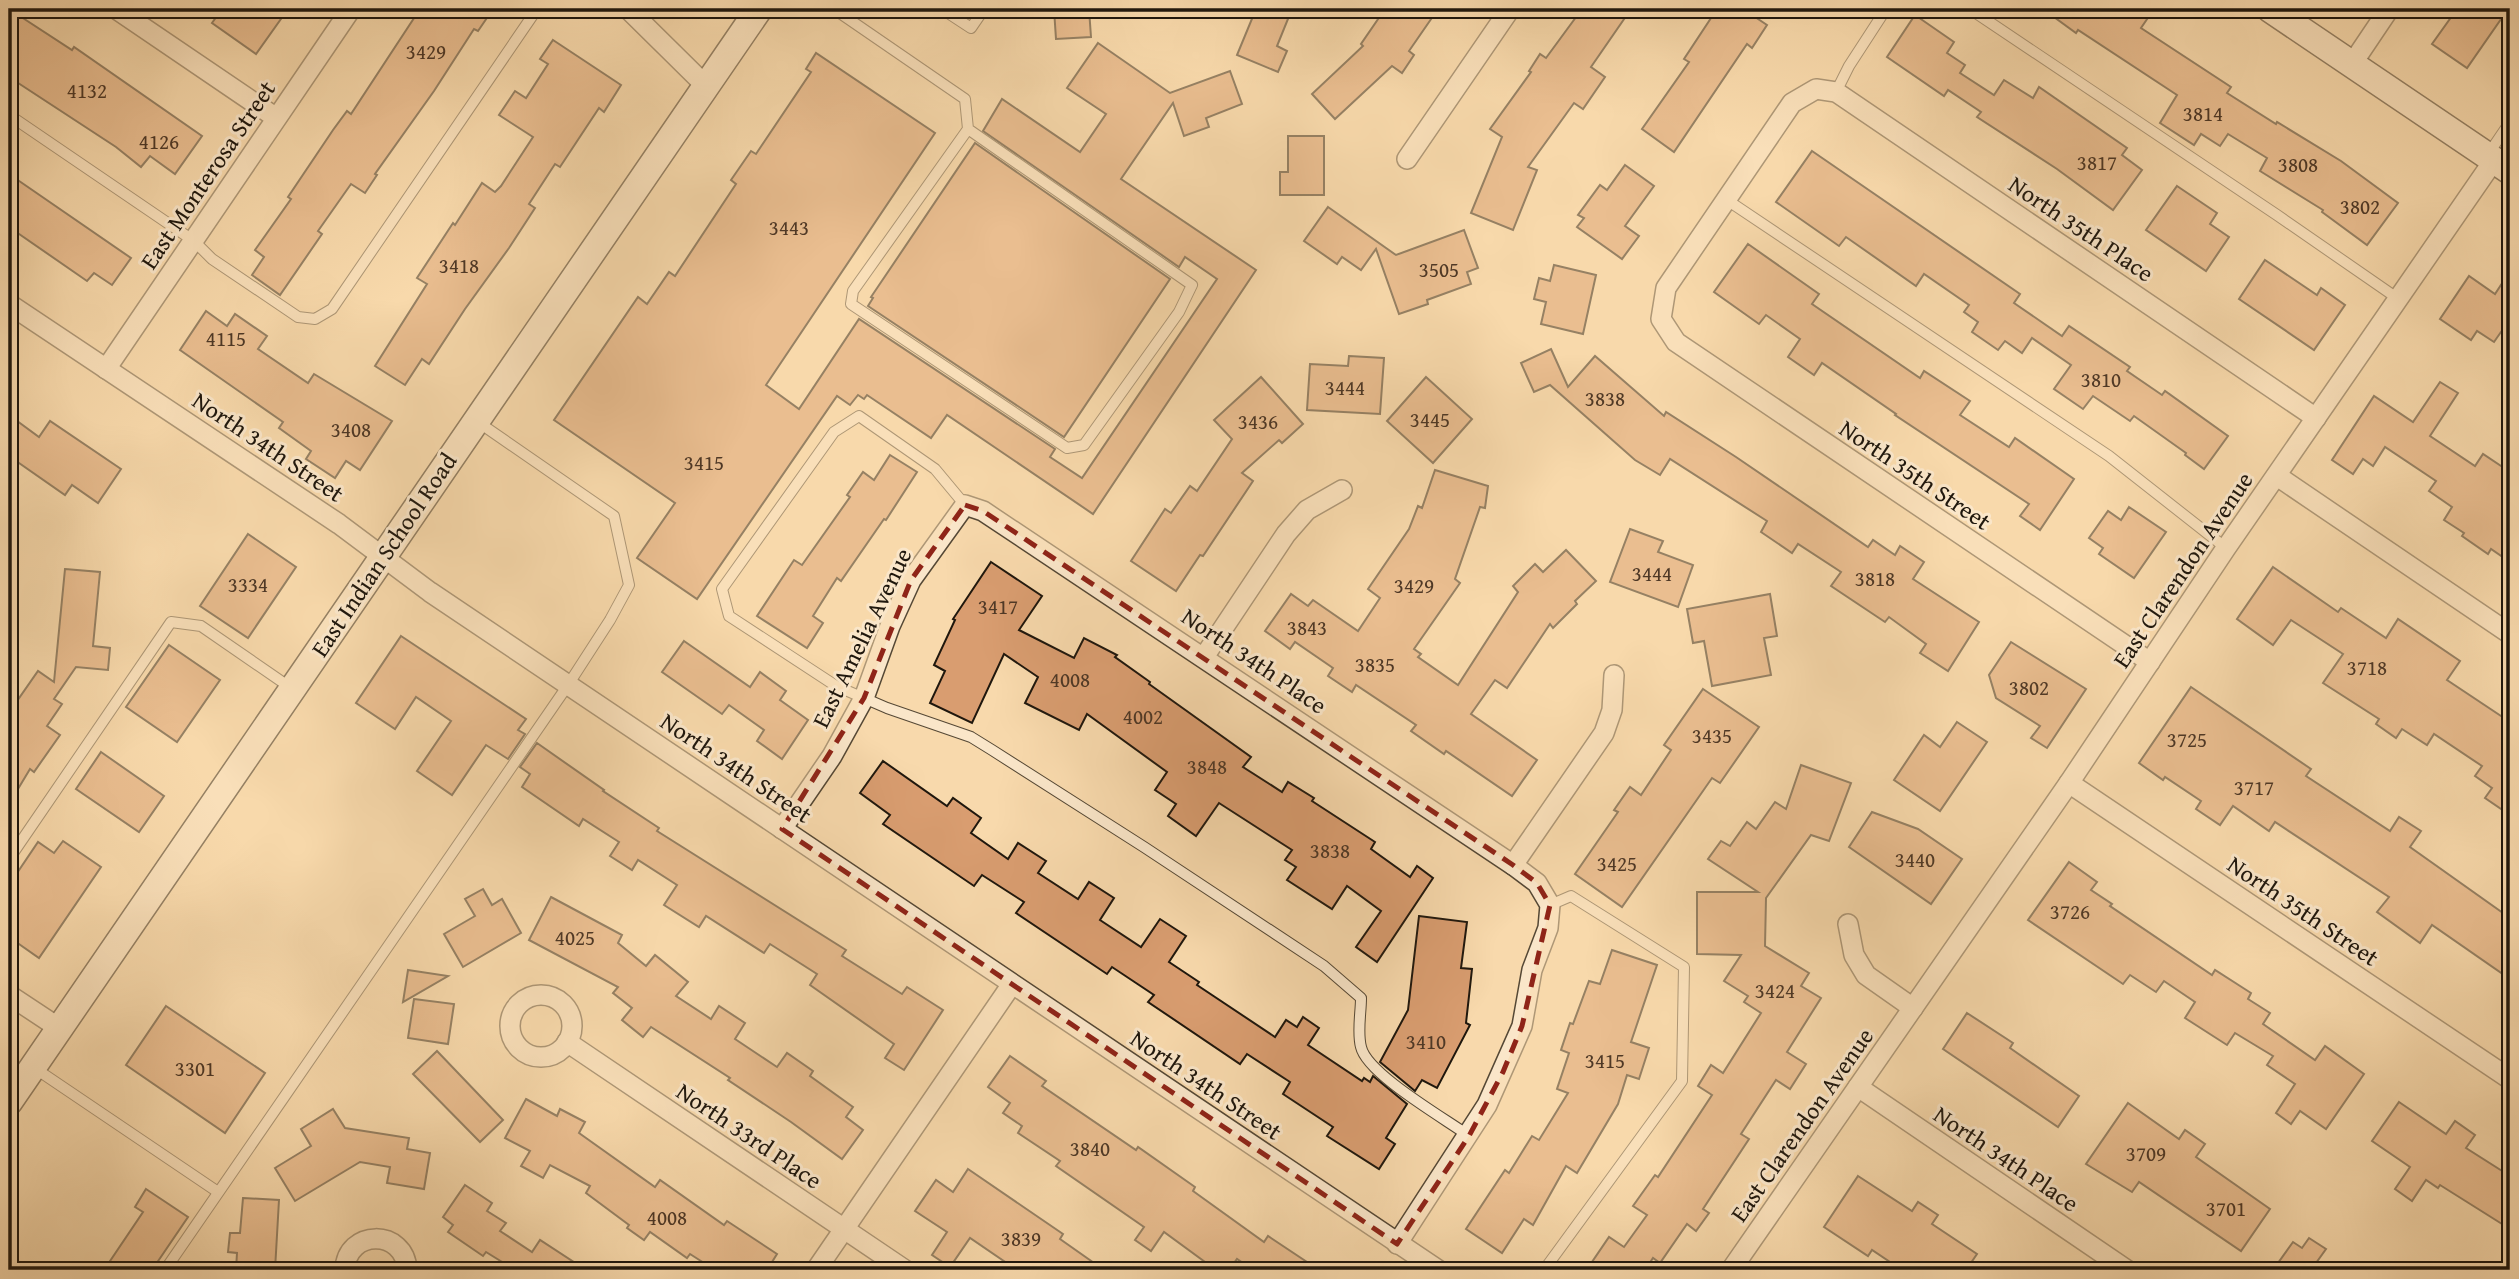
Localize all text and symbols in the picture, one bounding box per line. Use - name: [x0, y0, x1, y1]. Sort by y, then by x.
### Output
- house number: 3429: [406, 36, 446, 67]
- street label: East Monterosa Street: [131, 73, 284, 276]
- house number: 4132: [67, 75, 107, 106]
- house number: 3814: [2183, 98, 2223, 129]
- house number: 4126: [139, 126, 179, 157]
- house number: 3817: [2077, 147, 2117, 178]
- house number: 3808: [2278, 149, 2318, 180]
- street label: North 35th Place: [2002, 167, 2161, 290]
- house number: 3802: [2340, 191, 2380, 222]
- house number: 3443: [769, 212, 809, 243]
- house number: 3418: [439, 250, 479, 281]
- house number: 3505: [1419, 254, 1459, 285]
- house number: 4115: [206, 323, 246, 354]
- house number: 3810: [2081, 364, 2121, 395]
- house number: 3444: [1325, 372, 1365, 403]
- street label: North 34th Street: [185, 383, 352, 511]
- house number: 3838: [1585, 383, 1625, 414]
- house number: 3445: [1410, 404, 1450, 435]
- house number: 3436: [1238, 406, 1278, 437]
- street label: North 35th Street: [1832, 411, 1999, 539]
- house number: 3408: [331, 414, 371, 445]
- street label: East Indian School Road: [302, 446, 465, 664]
- house number: 3415: [684, 447, 724, 478]
- street label: East Clarendon Avenue: [2104, 465, 2261, 675]
- street label: East Amelia Avenue: [803, 542, 920, 734]
- house number: 3444: [1632, 558, 1672, 589]
- house number: 3818: [1855, 563, 1895, 594]
- house number: 3334: [228, 569, 268, 600]
- house number: 3429: [1394, 570, 1434, 601]
- house number: 3417: [978, 591, 1018, 622]
- street label: North 34th Place: [1175, 599, 1334, 722]
- house number: 3843: [1287, 612, 1327, 643]
- house number: 3835: [1355, 649, 1395, 680]
- house number: 3718: [2347, 652, 2387, 683]
- house number: 4008: [1050, 664, 1090, 695]
- house number: 3802: [2009, 672, 2049, 703]
- house number: 4002: [1123, 701, 1163, 732]
- street label: North 34th Street: [653, 704, 820, 832]
- house number: 3435: [1692, 720, 1732, 751]
- house number: 3725: [2167, 724, 2207, 755]
- house number: 3848: [1187, 751, 1227, 782]
- house number: 3717: [2234, 772, 2274, 803]
- house number: 3838: [1310, 835, 1350, 866]
- house number: 3440: [1895, 844, 1935, 875]
- street label: North 35th Street: [2220, 847, 2387, 975]
- house number: 3425: [1597, 848, 1637, 879]
- house number: 3726: [2050, 896, 2090, 927]
- house number: 4025: [555, 922, 595, 953]
- house number: 3424: [1755, 975, 1795, 1006]
- street label: North 34th Street: [1123, 1021, 1290, 1149]
- street label: East Clarendon Avenue: [1721, 1021, 1882, 1229]
- house number: 3410: [1406, 1026, 1446, 1057]
- house number: 3415: [1585, 1045, 1625, 1076]
- house number: 3301: [175, 1053, 215, 1084]
- street label: North 33rd Place: [670, 1074, 829, 1197]
- street label: North 34th Place: [1927, 1097, 2086, 1220]
- house number: 3840: [1070, 1133, 1110, 1164]
- house number: 3709: [2126, 1138, 2166, 1169]
- house number: 3701: [2206, 1193, 2246, 1224]
- house number: 4008: [647, 1202, 687, 1233]
- house number: 3839: [1001, 1223, 1041, 1254]

